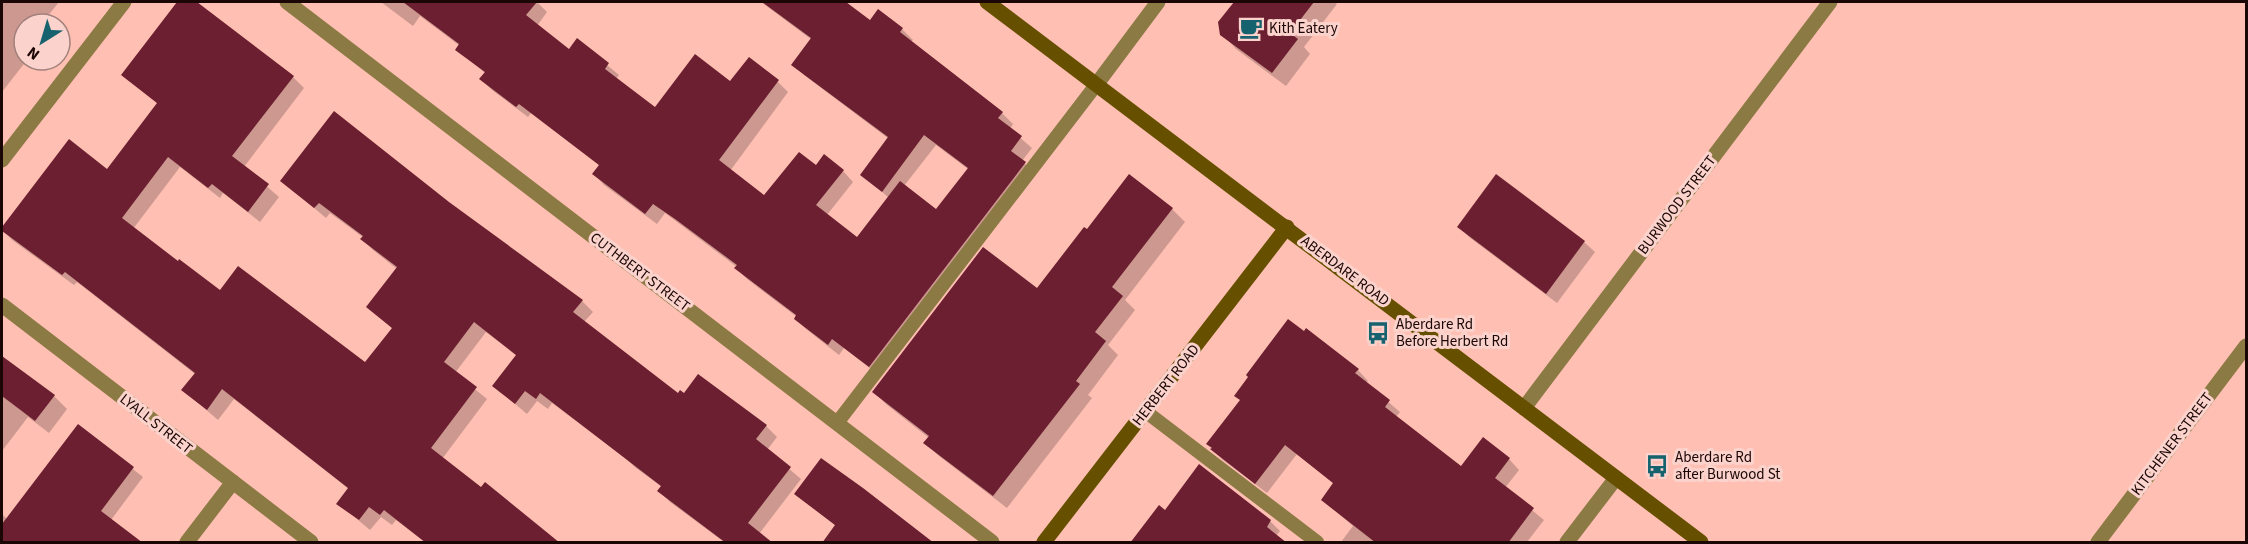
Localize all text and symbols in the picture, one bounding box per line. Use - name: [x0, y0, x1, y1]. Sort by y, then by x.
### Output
- north arrow: [12, 12, 72, 72]
- cafe icon: Kith Eatery: [1238, 15, 1264, 41]
- place label: Kith Eatery: [1269, 18, 1338, 39]
- text: N: [23, 41, 44, 65]
- street label: BURWOOD STREET: [1633, 151, 1721, 259]
- street label: CUTHBERT STREET: [586, 227, 694, 317]
- street label: ABERDARE ROAD: [1296, 231, 1394, 311]
- place label: Aberdare Rd Before Herbert Rd: [1396, 314, 1508, 352]
- bus stop icon: Aberdare Rd Before Herbert Rd: [1365, 320, 1391, 346]
- street label: HERBERT ROAD: [1128, 340, 1204, 430]
- street label: KITCHENER STREET: [2126, 388, 2218, 500]
- street label: LYALL STREET: [115, 389, 197, 459]
- place label: Aberdare Rd after Burwood St: [1675, 447, 1780, 485]
- bus stop icon: Aberdare Rd after Burwood St: [1644, 453, 1670, 479]

